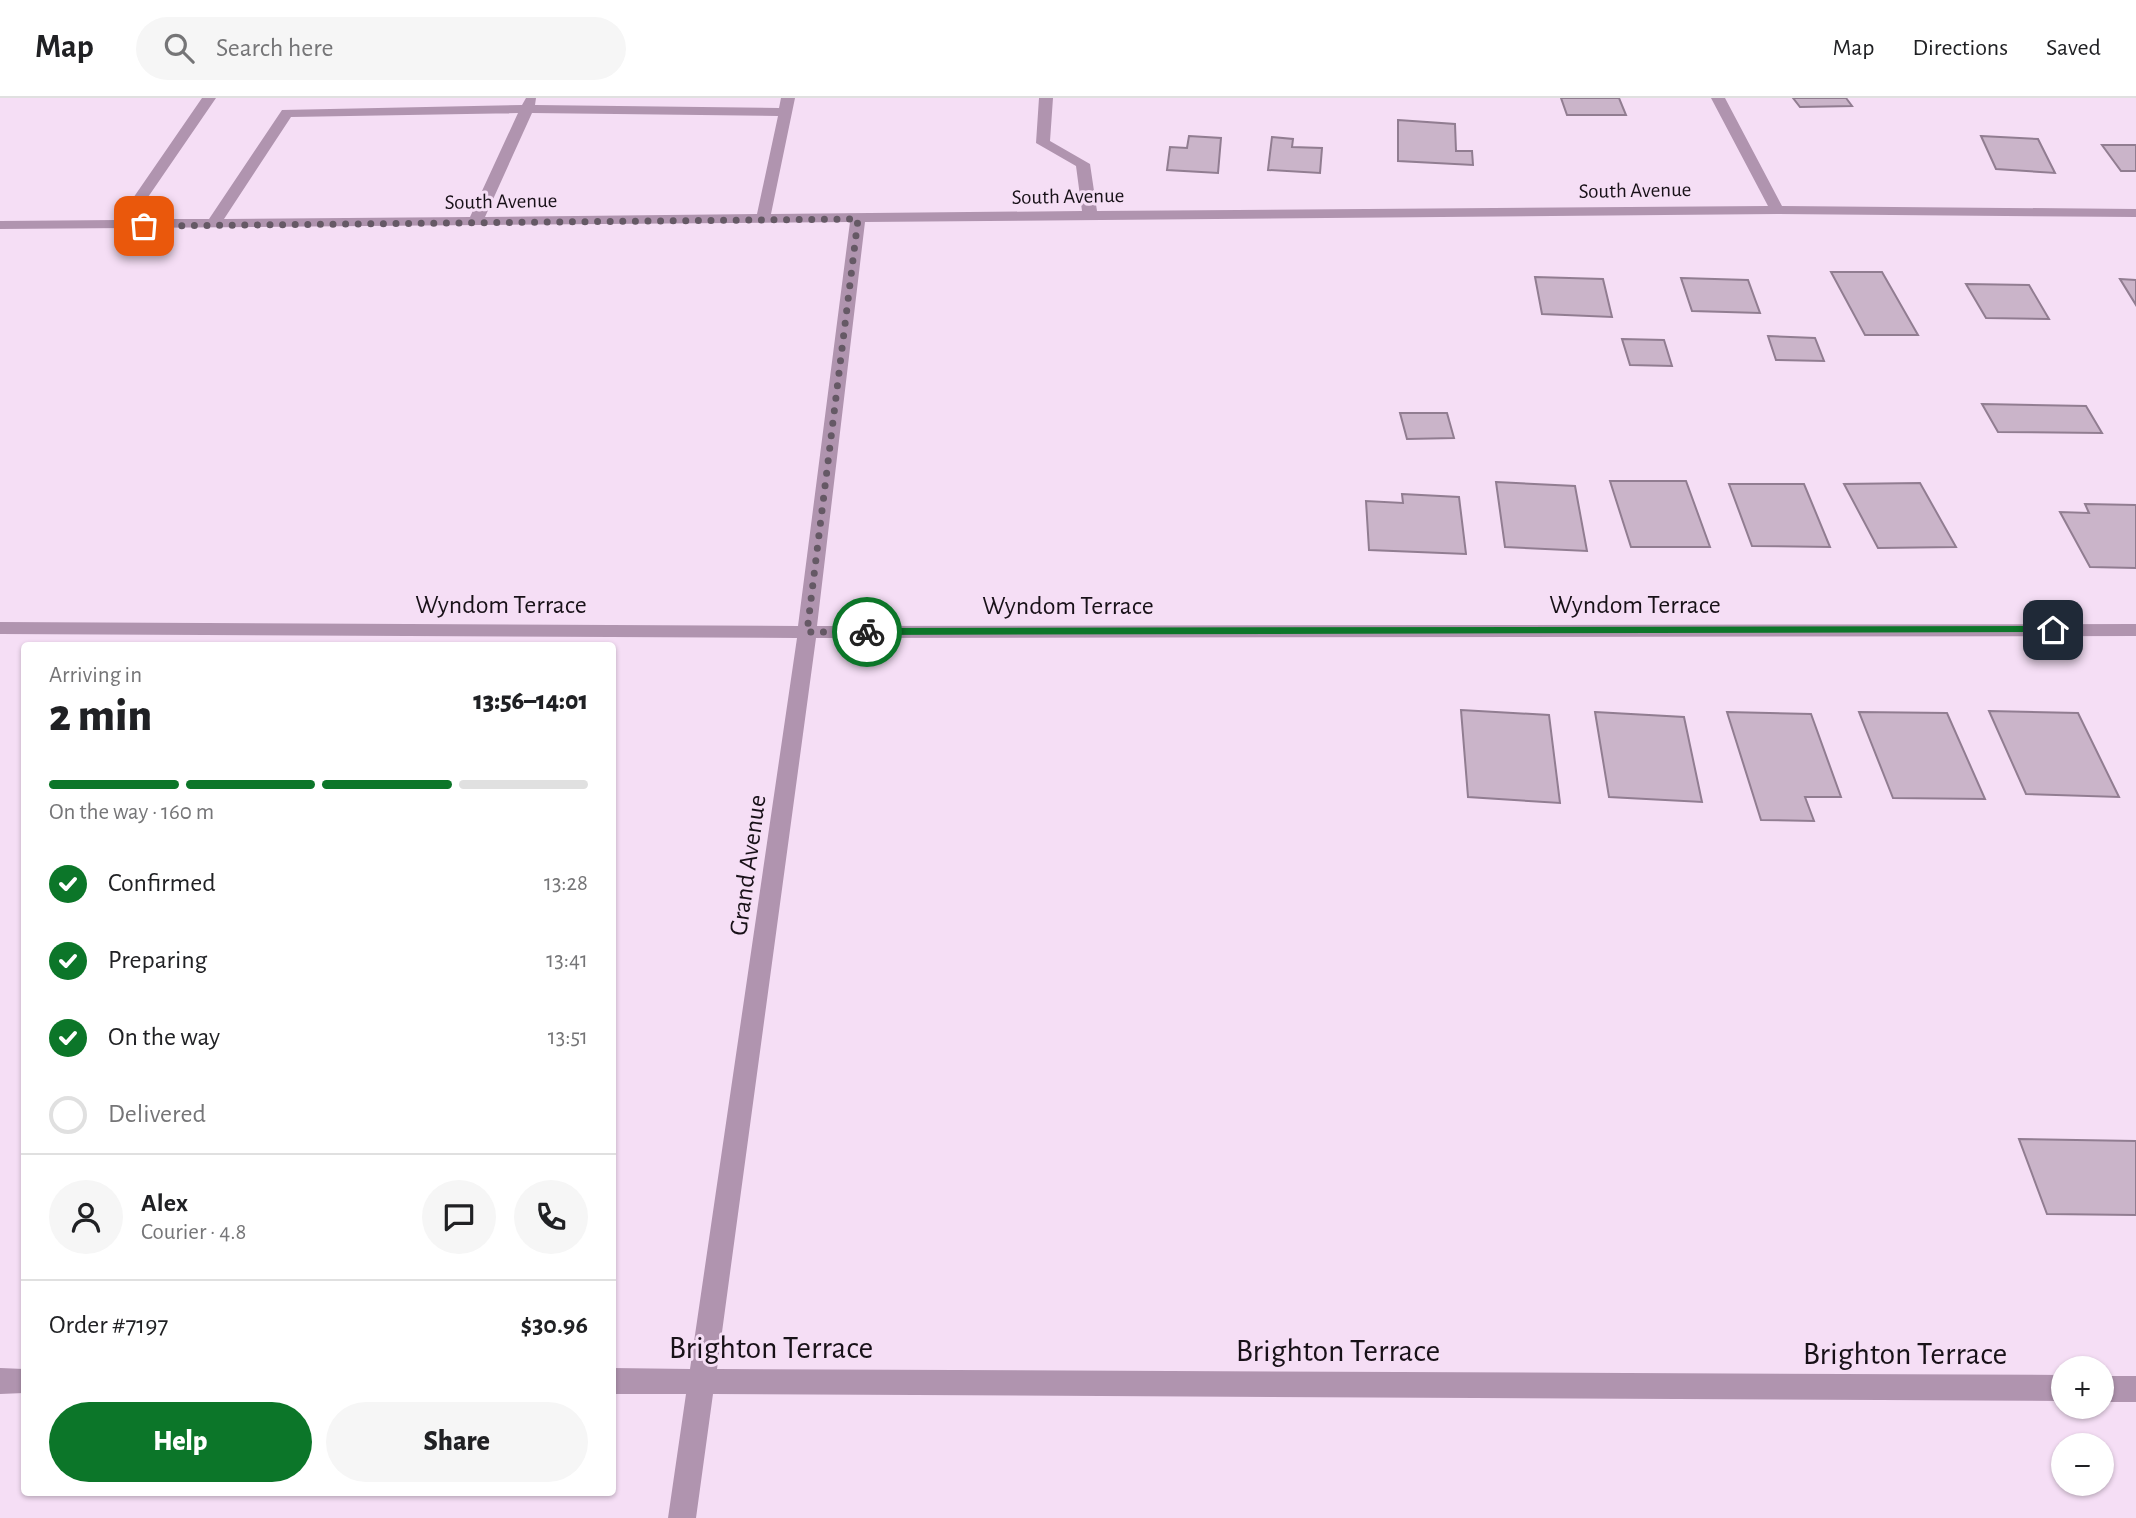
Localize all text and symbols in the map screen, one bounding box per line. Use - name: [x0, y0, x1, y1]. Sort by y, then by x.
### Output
- search box: [136, 17, 626, 80]
- icon: search: [160, 29, 198, 67]
- text: Map: [35, 31, 94, 64]
- text: Search here: [216, 35, 334, 61]
- text: Map: [1832, 36, 1874, 60]
- text: Directions: [1912, 36, 2008, 60]
- text: Saved: [2046, 36, 2101, 60]
- street label: South Avenue: [1578, 179, 1692, 202]
- street label: South Avenue: [1011, 185, 1125, 208]
- street label: South Avenue: [444, 190, 558, 213]
- pin: [114, 196, 174, 256]
- icon: bag: [125, 207, 163, 245]
- street label: Wyndom Terrace: [415, 592, 587, 618]
- street label: Wyndom Terrace: [1549, 592, 1721, 618]
- street label: Wyndom Terrace: [982, 593, 1154, 619]
- courier: [832, 597, 902, 667]
- pin: [2023, 600, 2083, 660]
- icon: home: [2034, 611, 2072, 649]
- icon: bike: [848, 613, 886, 651]
- text: Arriving in: [49, 664, 142, 687]
- text: 13:56–14:01: [473, 688, 588, 714]
- text: 2 min: [49, 693, 152, 739]
- street label: Grand Avenue: [725, 793, 771, 937]
- text: On the way · 160 m: [49, 801, 214, 824]
- icon: check: [49, 865, 87, 903]
- text: Confirmed: [108, 870, 216, 896]
- text: 13:28: [544, 872, 588, 895]
- icon: check: [49, 942, 87, 980]
- text: Preparing: [108, 947, 207, 973]
- text: 13:41: [546, 949, 588, 972]
- icon: check: [49, 1019, 87, 1057]
- text: On the way: [108, 1024, 220, 1050]
- text: 13:51: [548, 1026, 588, 1049]
- text: Delivered: [108, 1101, 206, 1127]
- button: person: [49, 1180, 123, 1254]
- button: chat: [422, 1180, 496, 1254]
- button: phone: [514, 1180, 588, 1254]
- text: Alex: [141, 1190, 188, 1216]
- text: Courier · 4.8: [141, 1221, 246, 1244]
- text: Order #7197: [49, 1312, 168, 1338]
- text: $30.96: [520, 1312, 588, 1338]
- street label: Brighton Terrace: [669, 1332, 873, 1364]
- street label: Brighton Terrace: [1236, 1335, 1440, 1367]
- street label: Brighton Terrace: [1803, 1338, 2007, 1370]
- map controls: [2051, 1356, 2114, 1496]
- button: +: [2051, 1356, 2114, 1419]
- button: Help: [49, 1402, 312, 1482]
- button: Share: [326, 1402, 588, 1482]
- button: −: [2051, 1433, 2114, 1496]

